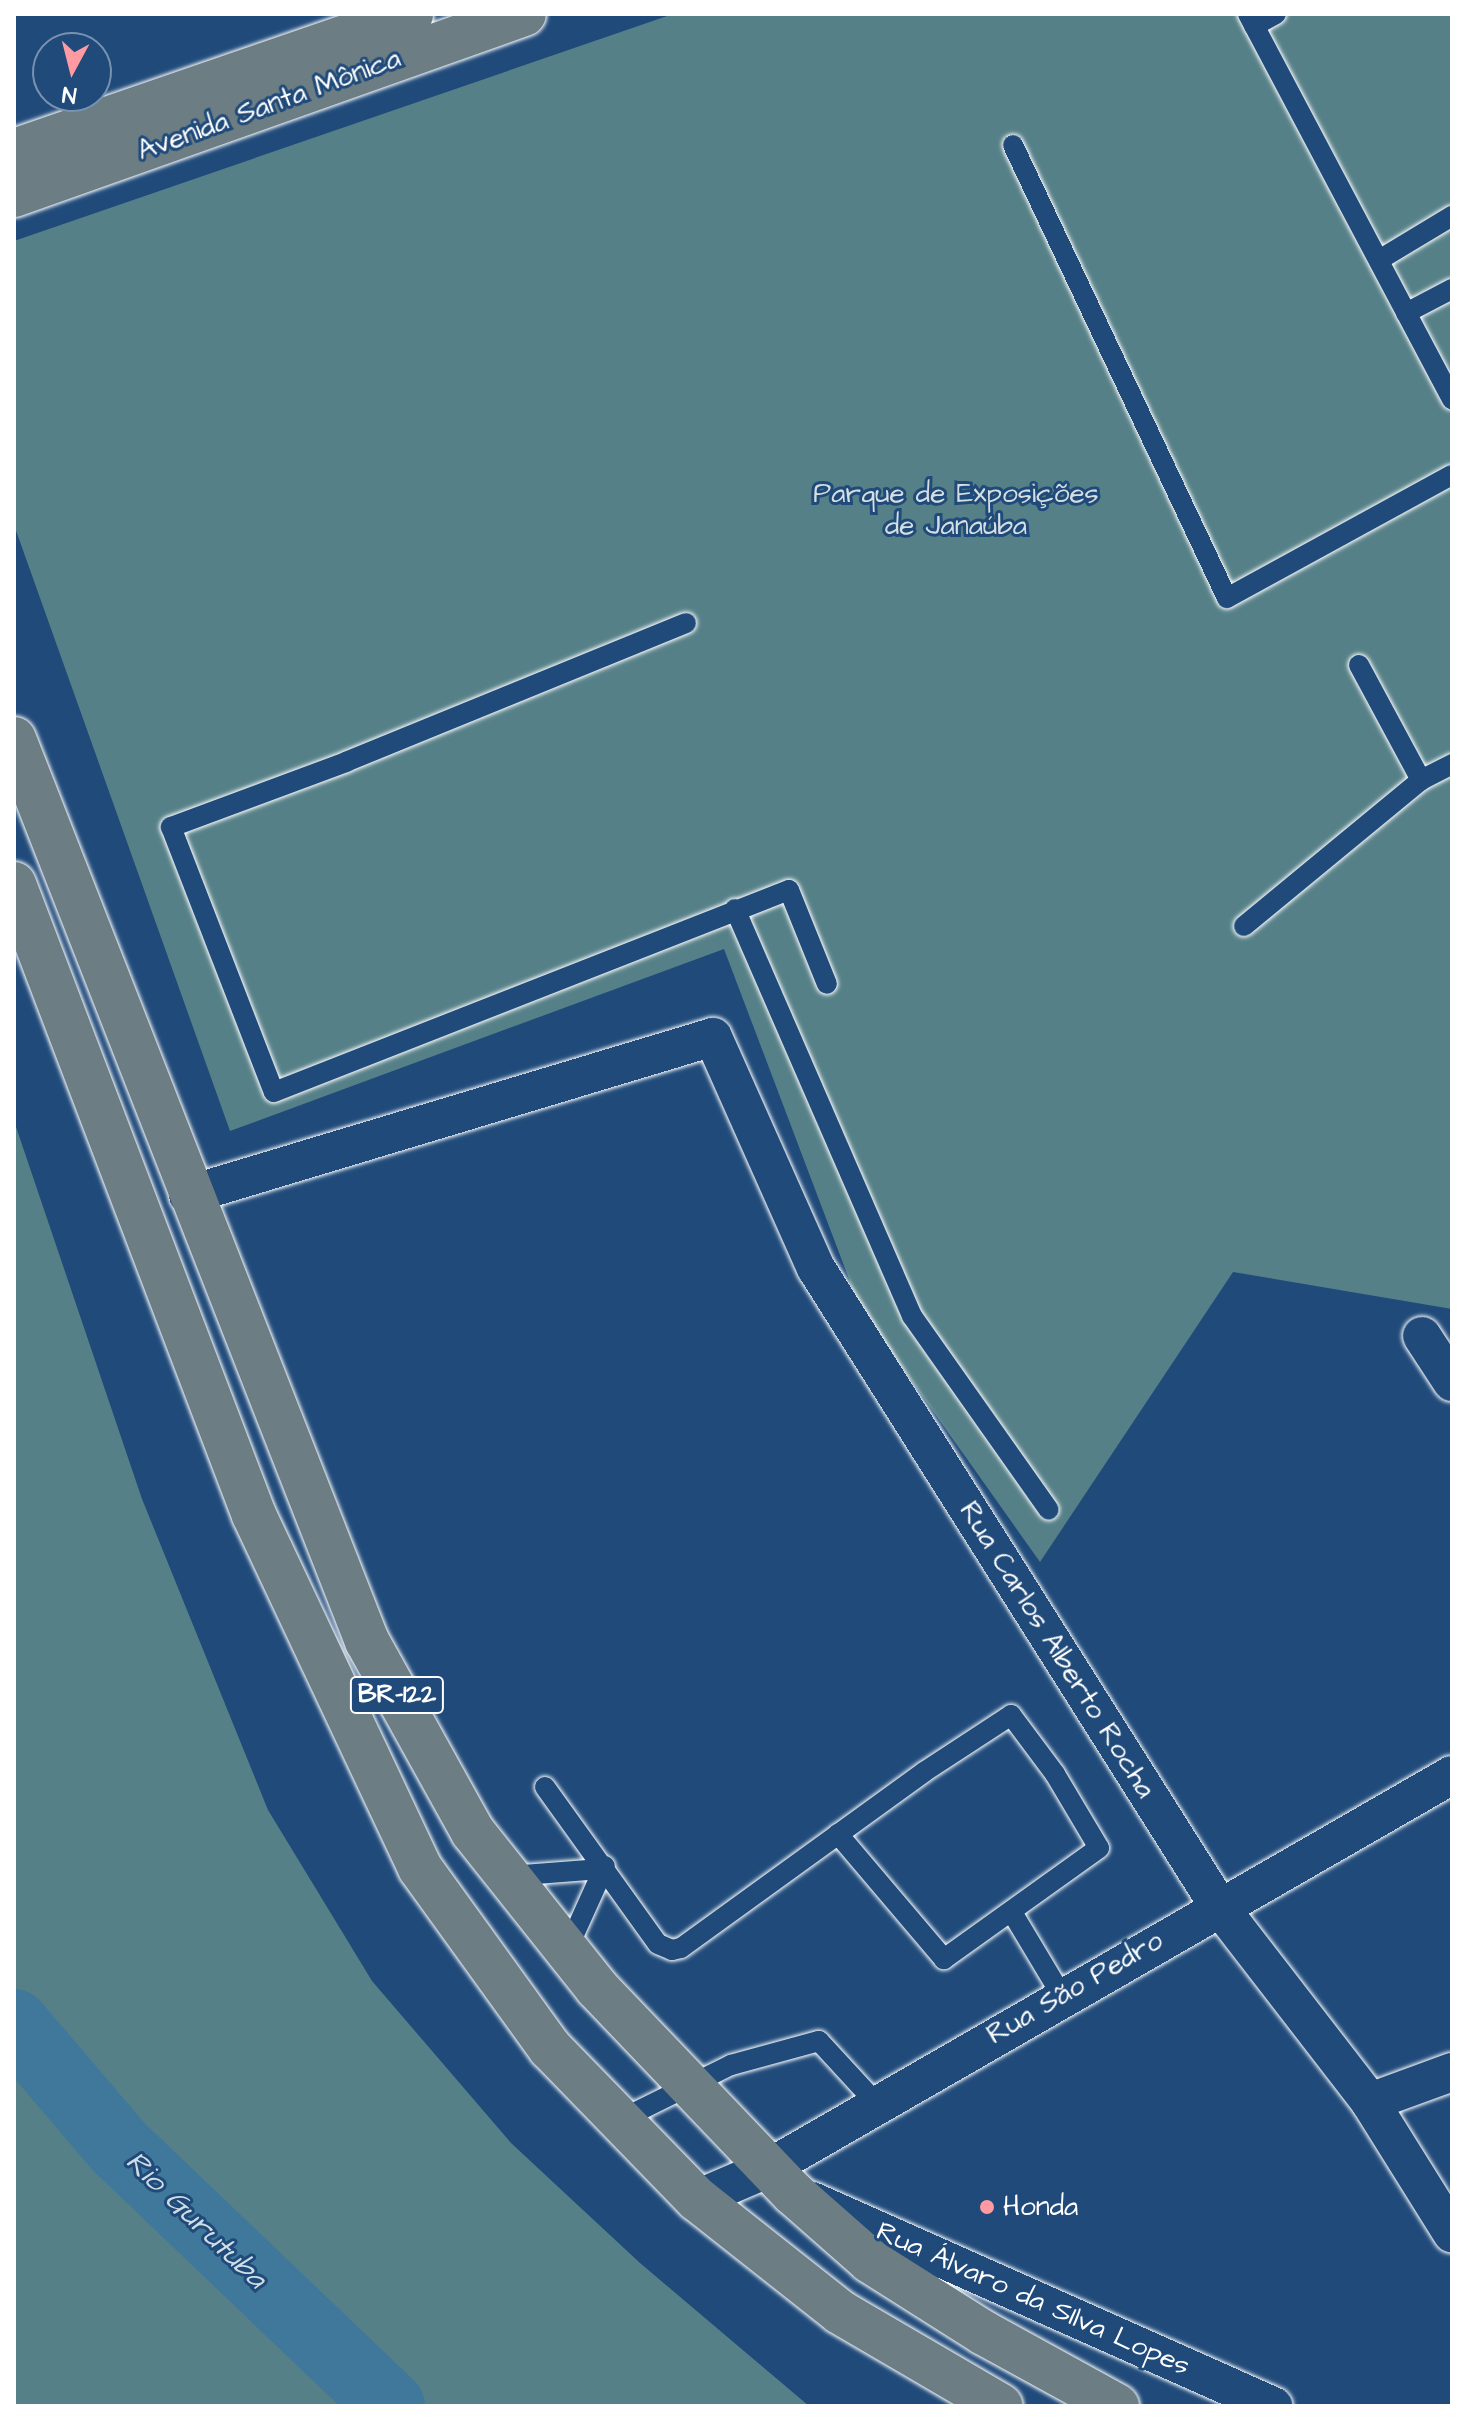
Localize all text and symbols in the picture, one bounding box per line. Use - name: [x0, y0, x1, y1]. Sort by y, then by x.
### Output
- north arrow: [32, 32, 112, 112]
- street label: Avenida Santa Mônica: [133, 42, 405, 168]
- text: N: [61, 78, 78, 111]
- park label: Parque de Exposições de Janaúba: [813, 477, 1099, 543]
- street label: Rua Carlos Alberto Rocha: [952, 1496, 1162, 1804]
- road number: BR-122: [349, 1673, 445, 1717]
- street label: Rua São Pedro: [981, 1924, 1169, 2052]
- water label: Rio Gurutuba: [118, 2144, 274, 2296]
- place label: Honda: [1003, 2190, 1078, 2224]
- marker: Honda: [978, 2198, 996, 2216]
- street label: Rua Álvaro da SIlva Lopes: [871, 2215, 1195, 2383]

